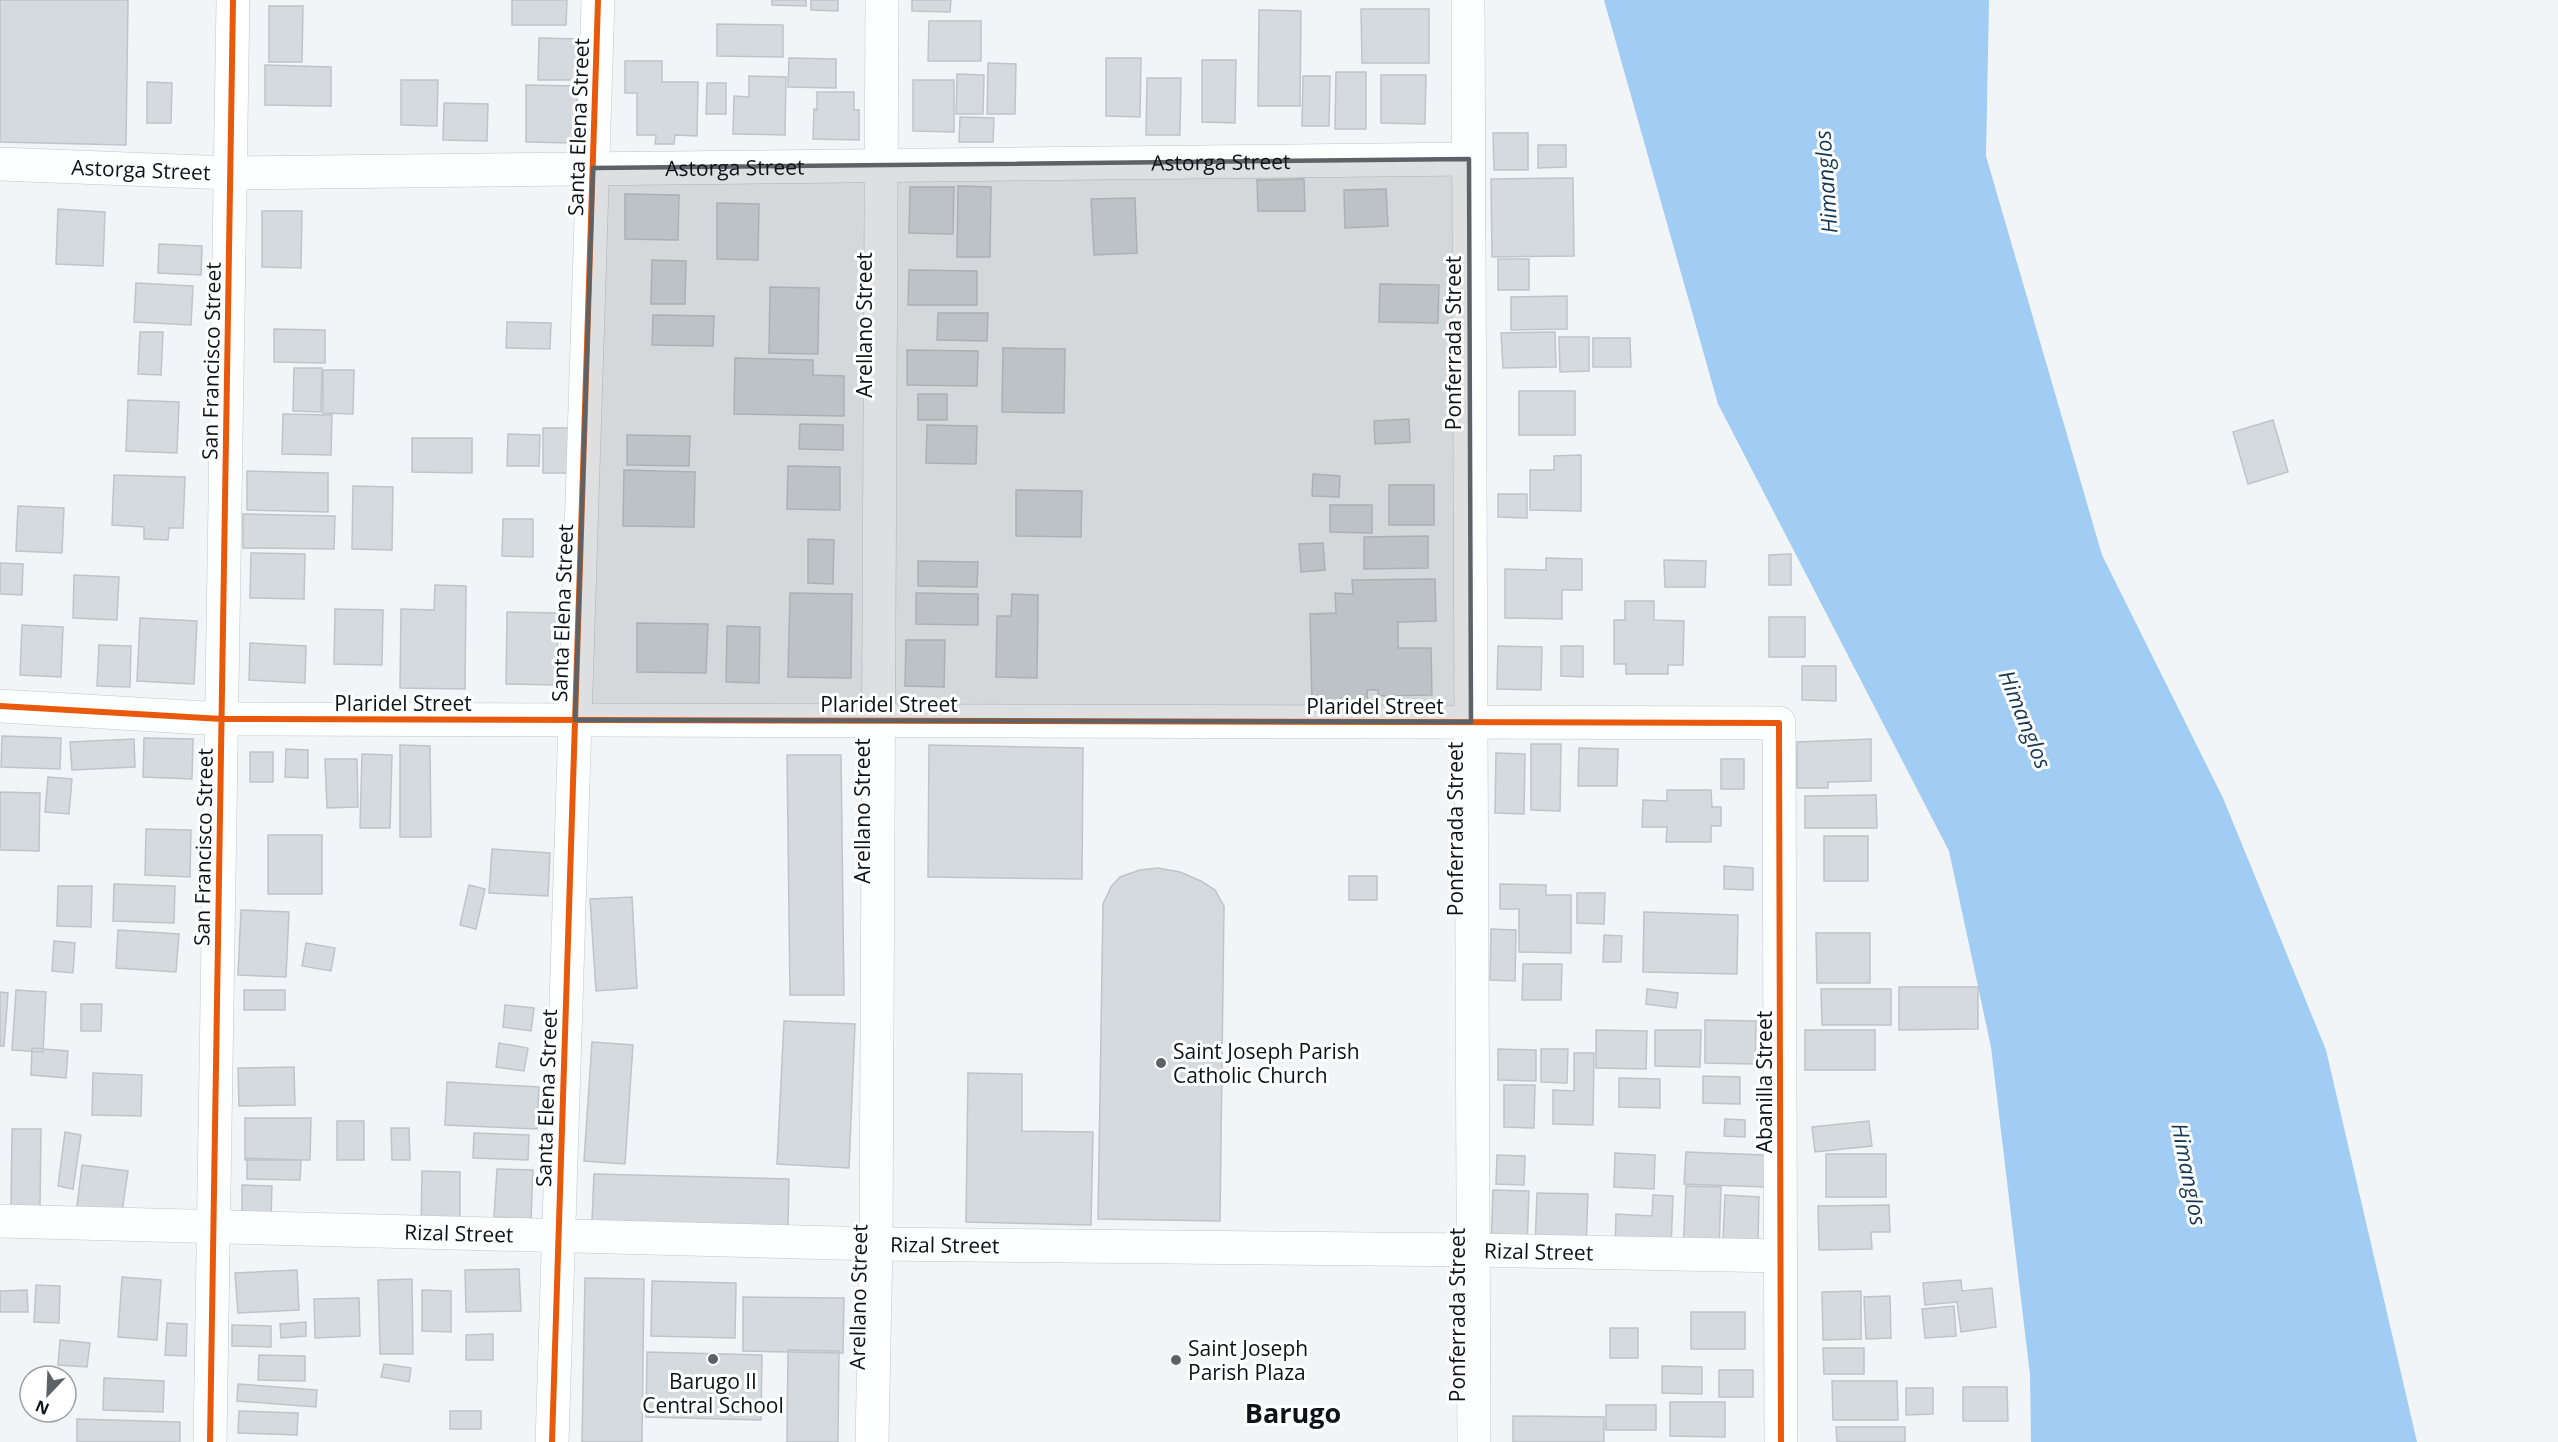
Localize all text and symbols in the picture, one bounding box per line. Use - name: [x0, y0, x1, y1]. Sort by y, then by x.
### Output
- street label: Santa Elena Street: [561, 38, 595, 216]
- water label: Himanglos: [1806, 129, 1844, 235]
- street label: Astorga Street: [1151, 147, 1291, 177]
- street label: Astorga Street: [71, 153, 211, 186]
- street label: Astorga Street: [665, 153, 805, 182]
- street label: Arellano Street: [850, 252, 878, 398]
- street label: Ponferrada Street: [1439, 256, 1467, 430]
- street label: San Francisco Street: [195, 262, 227, 460]
- street label: Santa Elena Street: [545, 524, 579, 702]
- water label: Himanglos: [1993, 665, 2060, 773]
- street label: Plaridel Street: [334, 689, 472, 717]
- street label: Plaridel Street: [820, 690, 958, 718]
- street label: Plaridel Street: [1306, 692, 1444, 720]
- street label: Arellano Street: [848, 738, 876, 884]
- street label: Ponferrada Street: [1441, 742, 1469, 916]
- street label: San Francisco Street: [187, 748, 219, 946]
- street label: Santa Elena Street: [529, 1009, 563, 1187]
- street label: Abanilla Street: [1750, 1011, 1778, 1153]
- place label: Saint Joseph Parish Catholic Church: [1173, 1037, 1360, 1089]
- marker: Saint Joseph Parish Catholic Church: [1154, 1056, 1168, 1070]
- water label: Himanglos: [2165, 1120, 2215, 1228]
- street label: Rizal Street: [404, 1218, 514, 1248]
- street label: Arellano Street: [843, 1224, 873, 1370]
- street label: Ponferrada Street: [1443, 1228, 1471, 1402]
- street label: Rizal Street: [890, 1230, 999, 1259]
- street label: Rizal Street: [1484, 1236, 1594, 1266]
- place label: Saint Joseph Parish Plaza: [1188, 1334, 1308, 1386]
- marker: Barugo II Central School: [706, 1352, 720, 1366]
- marker: Saint Joseph Parish Plaza: [1169, 1353, 1183, 1367]
- north arrow: [18, 1364, 78, 1424]
- place label: Barugo II Central School: [642, 1367, 784, 1419]
- district label: Barugo: [1245, 1394, 1341, 1431]
- text: N: [32, 1395, 52, 1420]

